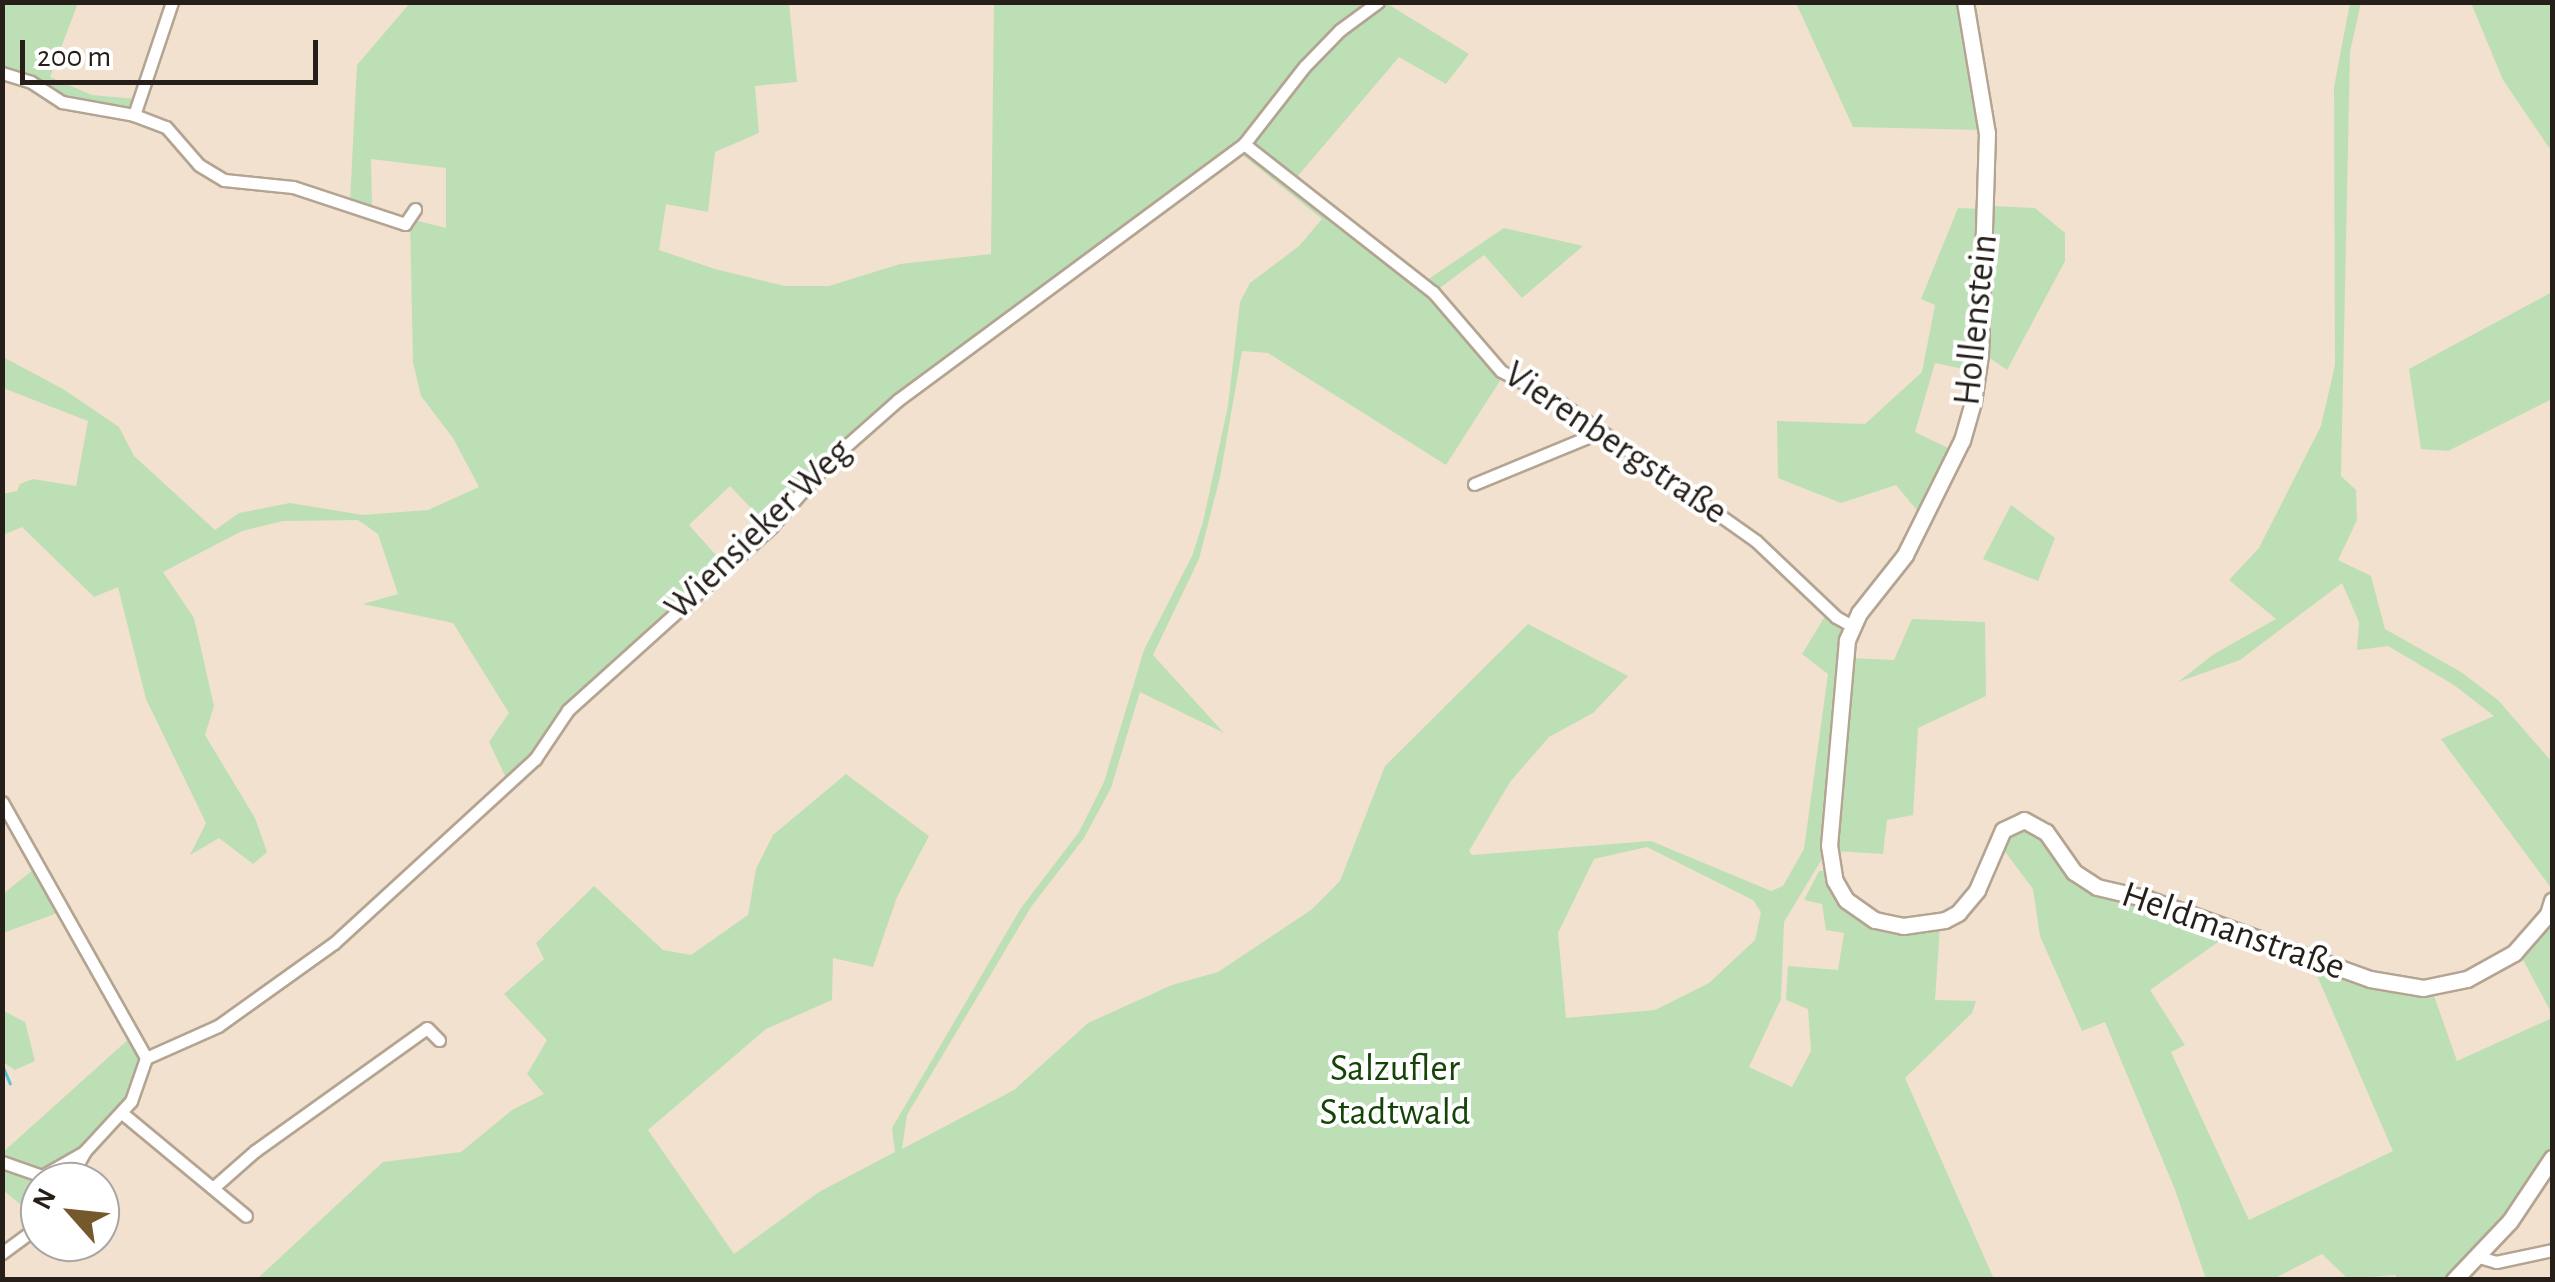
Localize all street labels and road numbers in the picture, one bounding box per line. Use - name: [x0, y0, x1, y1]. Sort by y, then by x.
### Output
- street label: Hollenstein: [1945, 232, 2009, 408]
- street label: Vierenbergstraße: [1495, 353, 1735, 535]
- street label: Wiensieker Weg: [656, 430, 862, 630]
- street label: Heldmanstraße: [2115, 872, 2351, 992]

